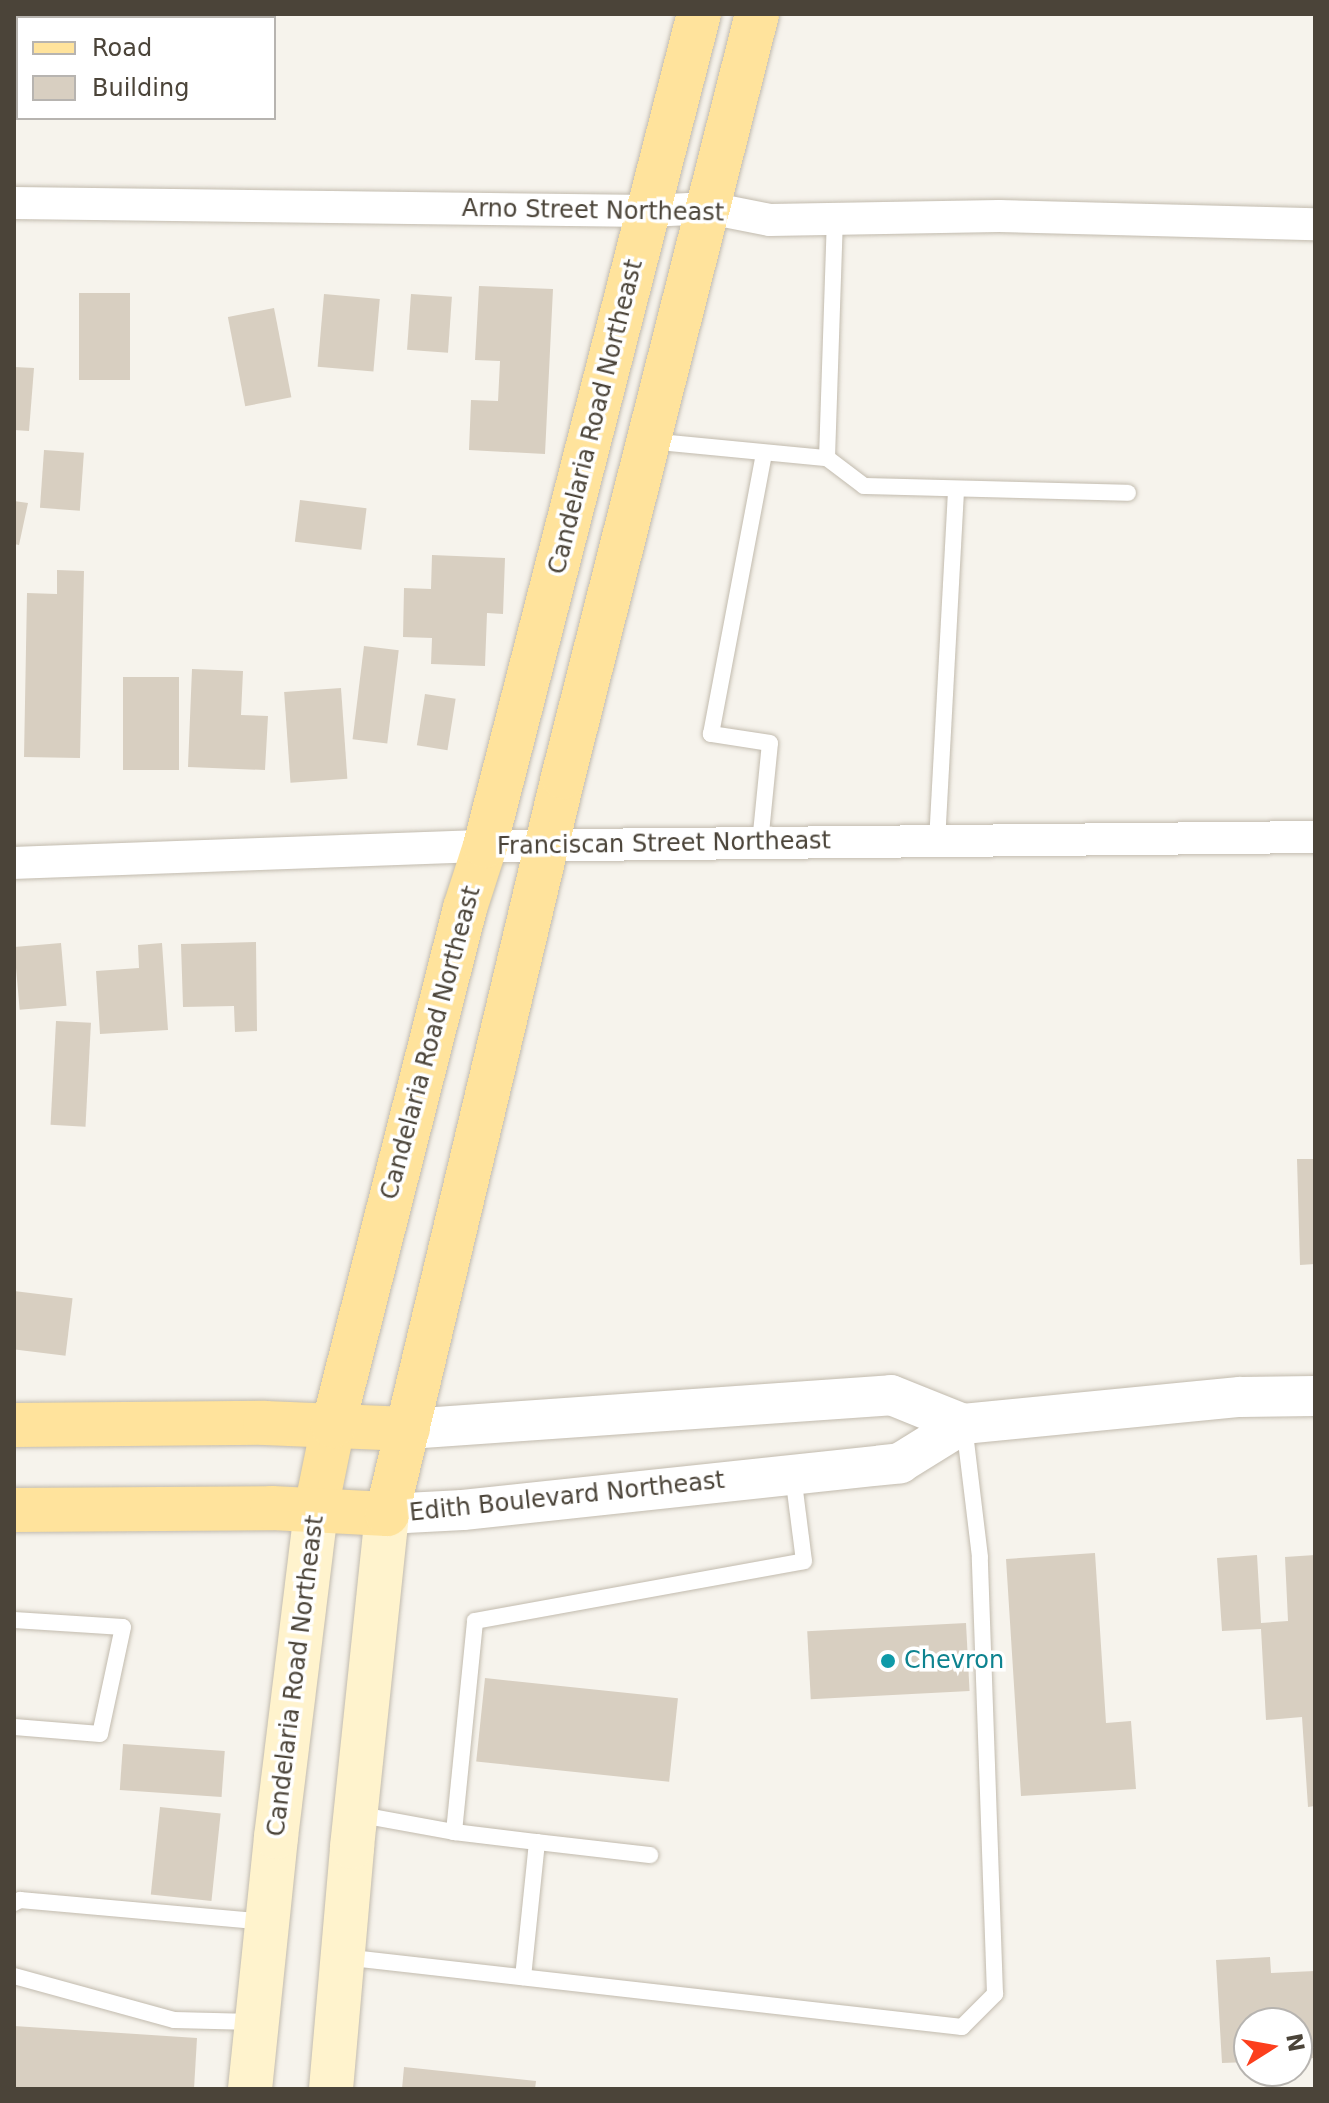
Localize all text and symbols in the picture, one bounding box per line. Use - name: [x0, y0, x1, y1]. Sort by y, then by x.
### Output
- legend: [16, 16, 276, 120]
- text: Road: [92, 34, 152, 62]
- text: Building: [92, 74, 189, 102]
- street label: Arno Street Northeast: [462, 194, 724, 228]
- street label: Candelaria Road Northeast: [543, 257, 649, 577]
- street label: Franciscan Street Northeast: [497, 827, 831, 861]
- street label: Candelaria Road Northeast: [375, 883, 487, 1203]
- street label: Edith Boulevard Northeast: [408, 1466, 726, 1528]
- street label: Candelaria Road Northeast: [262, 1514, 330, 1838]
- place label: Chevron: [904, 1647, 1004, 1675]
- marker: Chevron: [879, 1652, 897, 1670]
- north arrow: [1233, 2007, 1313, 2087]
- text: N: [1281, 2031, 1309, 2054]

